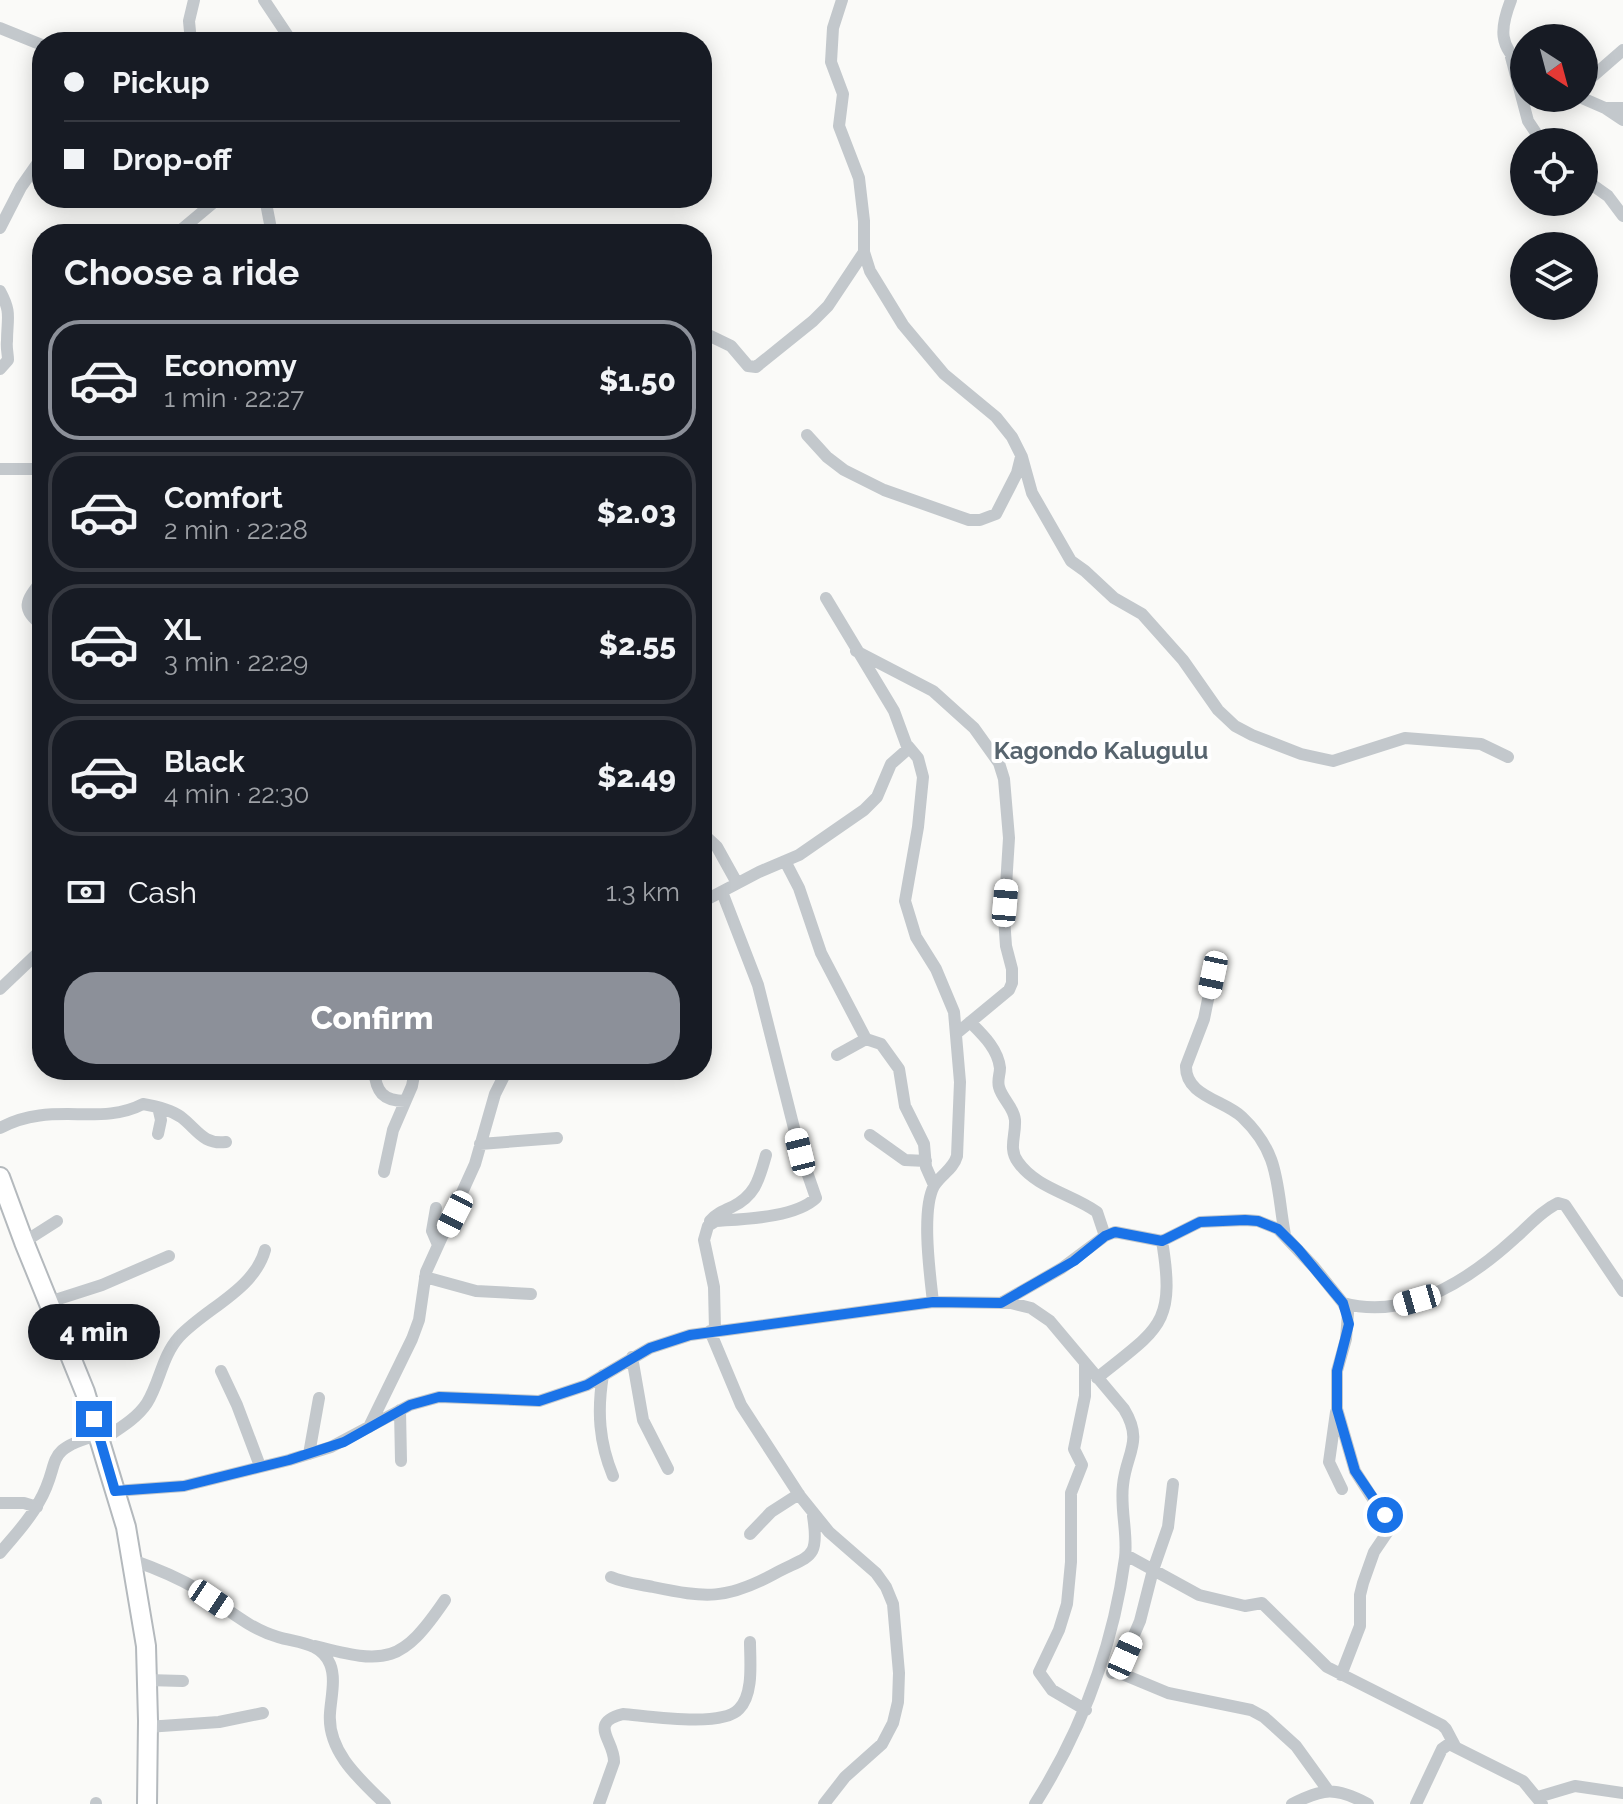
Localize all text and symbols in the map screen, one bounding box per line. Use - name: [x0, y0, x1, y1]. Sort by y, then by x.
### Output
- north arrow: [1510, 24, 1598, 112]
- map controls: [1510, 24, 1598, 320]
- text: Pickup: [112, 65, 210, 100]
- button: locate: [1510, 128, 1598, 216]
- text: Drop-off: [112, 142, 232, 177]
- button: layers: [1510, 232, 1598, 320]
- text: Choose a ride: [64, 251, 299, 293]
- icon: car: [68, 344, 140, 416]
- text: Economy: [164, 348, 297, 383]
- text: $1.50: [599, 363, 676, 398]
- text: 1 min · 22:27: [164, 383, 304, 413]
- icon: car: [68, 476, 140, 548]
- text: Comfort: [164, 480, 283, 515]
- text: $2.03: [597, 495, 676, 530]
- text: 2 min · 22:28: [164, 515, 308, 545]
- icon: car: [68, 608, 140, 680]
- text: XL: [164, 612, 201, 647]
- text: $2.55: [599, 627, 676, 662]
- text: 3 min · 22:29: [164, 647, 308, 677]
- district label: Kagondo Kalugulu: [994, 736, 1208, 765]
- icon: car: [68, 740, 140, 812]
- text: Black: [164, 744, 245, 779]
- text: $2.49: [597, 759, 676, 794]
- text: 4 min · 22:30: [164, 779, 310, 809]
- icon: cash: [64, 870, 108, 914]
- text: Cash: [128, 875, 197, 910]
- text: 1.3 km: [606, 877, 680, 907]
- car: [991, 878, 1019, 928]
- car: [1196, 949, 1230, 1001]
- button: Confirm: [64, 972, 680, 1064]
- car: [783, 1126, 817, 1178]
- car: [433, 1187, 477, 1241]
- car: [1391, 1282, 1443, 1318]
- callout: 4 min: [28, 1303, 160, 1359]
- text: 4 min: [60, 1317, 128, 1347]
- route end: [76, 1401, 112, 1437]
- route start: [1367, 1497, 1403, 1533]
- car: [184, 1576, 238, 1622]
- car: [1104, 1629, 1146, 1683]

